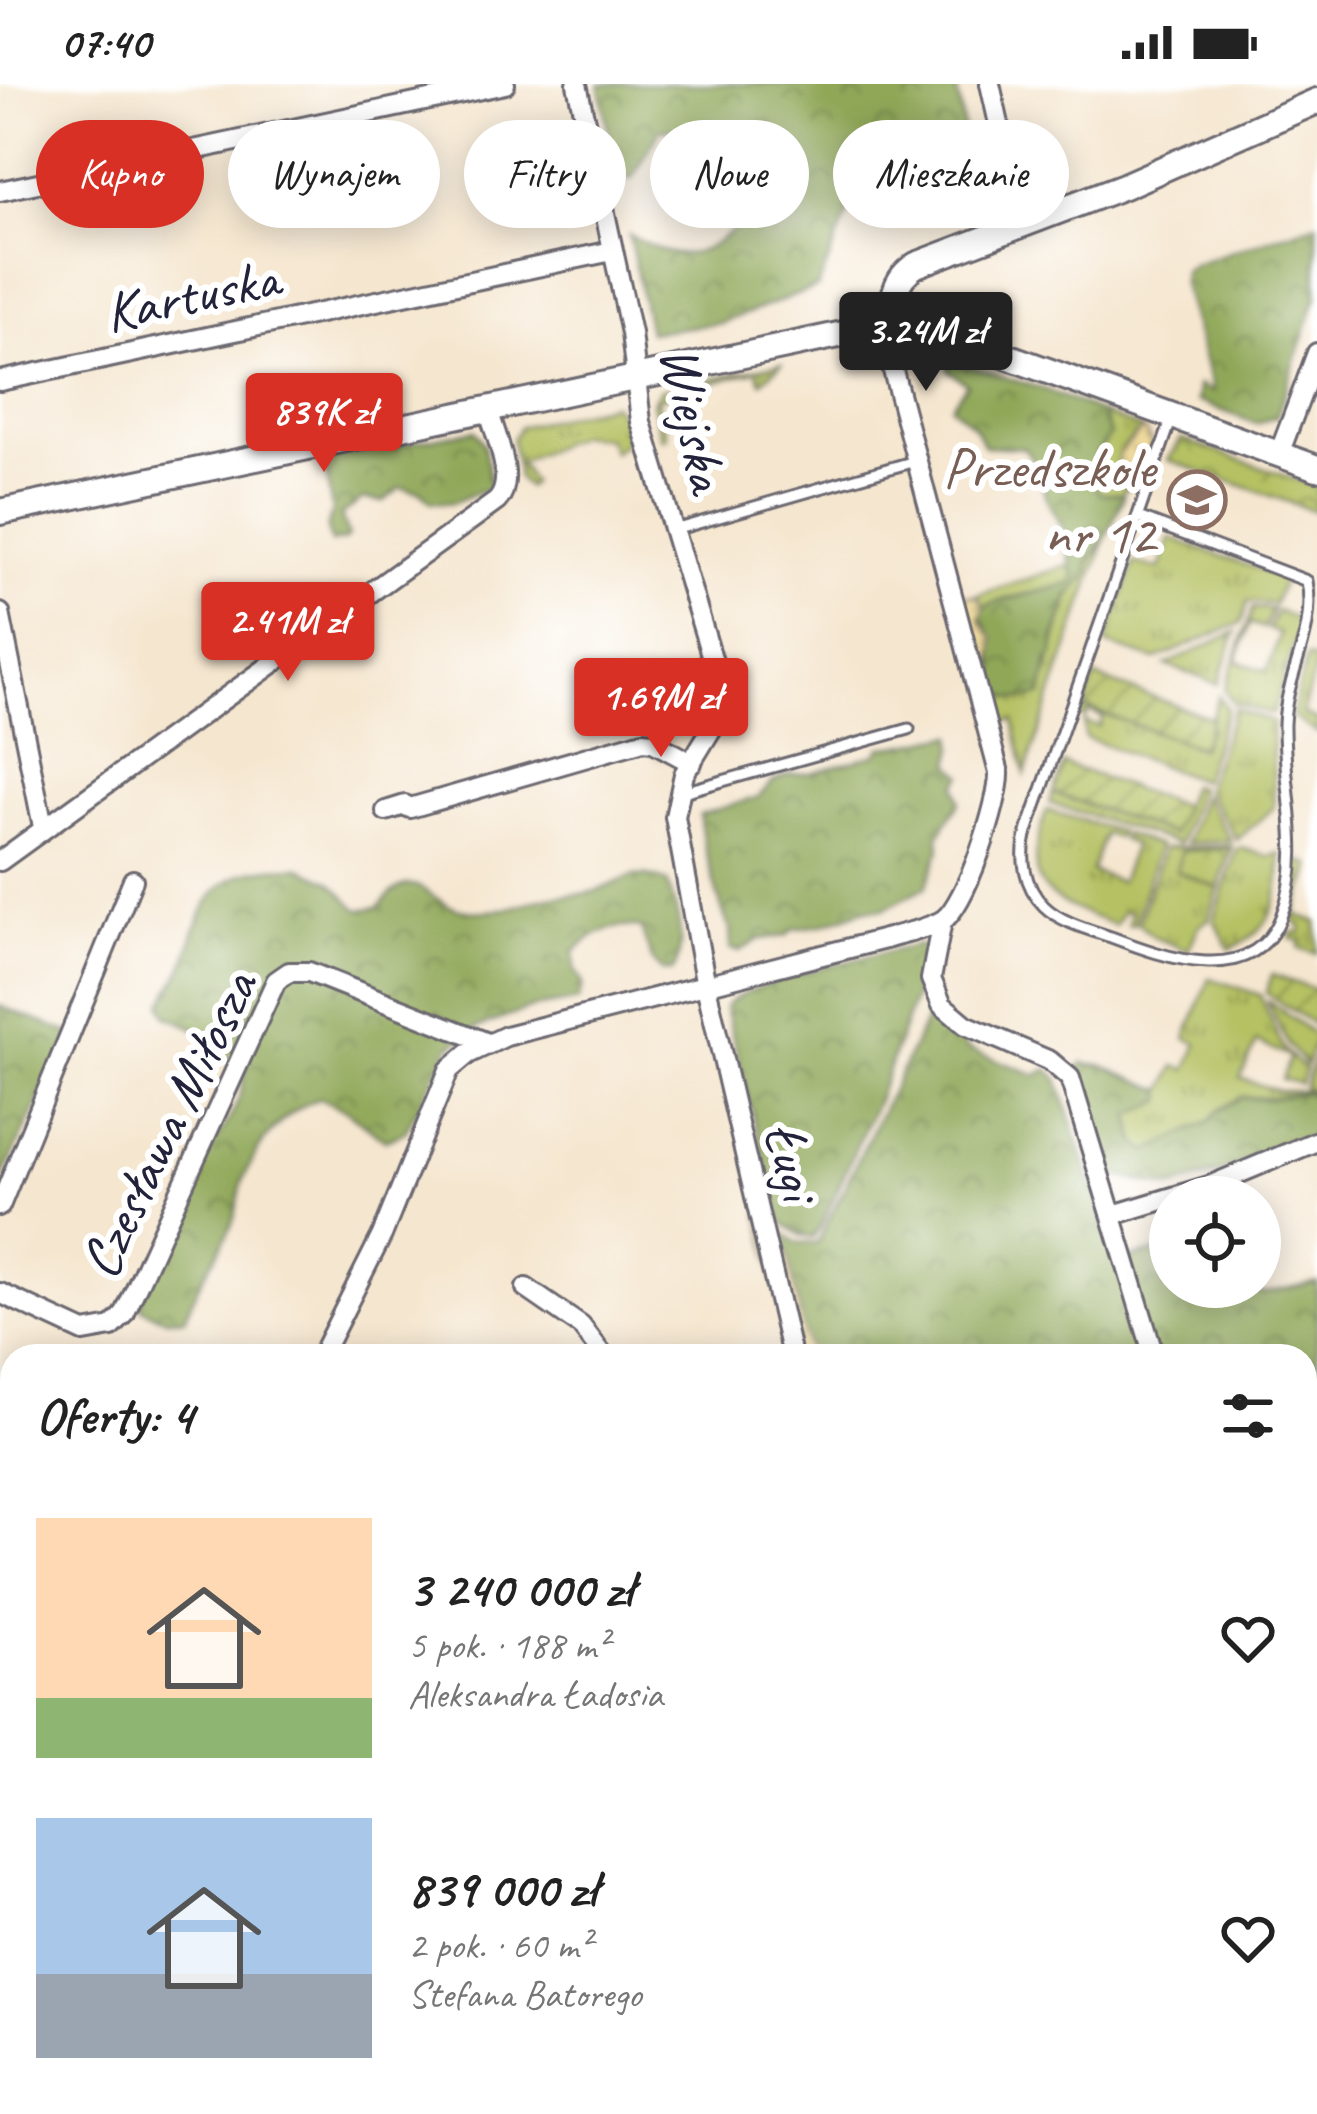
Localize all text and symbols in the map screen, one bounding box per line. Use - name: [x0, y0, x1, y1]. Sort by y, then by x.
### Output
- text: 07:40: [60, 14, 150, 71]
- chip: Kupno: [36, 120, 204, 228]
- chip: Wynajem: [228, 120, 440, 228]
- chip: Filtry: [464, 120, 626, 228]
- chip: Nowe: [650, 120, 809, 228]
- chip: Mieszkanie: [833, 120, 1069, 228]
- street label: Kartuska: [98, 241, 289, 348]
- pin: 3.24M zł: [802, 292, 1050, 394]
- text: 3.24M zł: [866, 306, 986, 355]
- street label: Wiejska: [644, 339, 745, 502]
- pin: 839K zł: [213, 373, 435, 475]
- text: 839K zł: [273, 387, 375, 436]
- place label: Przedszkole nr 12: [943, 432, 1159, 570]
- school or university icon: Przedszkole nr 12: [1166, 469, 1228, 531]
- pin: 2.41M zł: [164, 582, 412, 684]
- text: 2.41M zł: [228, 596, 348, 645]
- pin: 1.69M zł: [537, 658, 785, 760]
- text: 1.69M zł: [601, 672, 721, 721]
- street label: Czesława Miłosza: [63, 957, 274, 1289]
- street label: Ługi: [748, 1116, 837, 1213]
- map controls: [1149, 1176, 1281, 1308]
- button: locate: [1149, 1176, 1281, 1308]
- icon: filters: [1215, 1383, 1281, 1449]
- text: Oferty: 4: [36, 1384, 193, 1448]
- text: 3 240 000 zł: [408, 1557, 633, 1621]
- icon: home: [132, 1566, 276, 1710]
- icon: heart: [1215, 1605, 1281, 1671]
- text: 5 pok. · 188 m²: [408, 1621, 608, 1670]
- text: Aleksandra Ładosia: [408, 1670, 663, 1719]
- text: 839 000 zł: [408, 1857, 597, 1921]
- icon: home: [132, 1866, 276, 2010]
- icon: heart: [1215, 1905, 1281, 1971]
- text: 2 pok. · 60 m²: [408, 1921, 590, 1970]
- text: Stefana Batorego: [408, 1970, 642, 2019]

